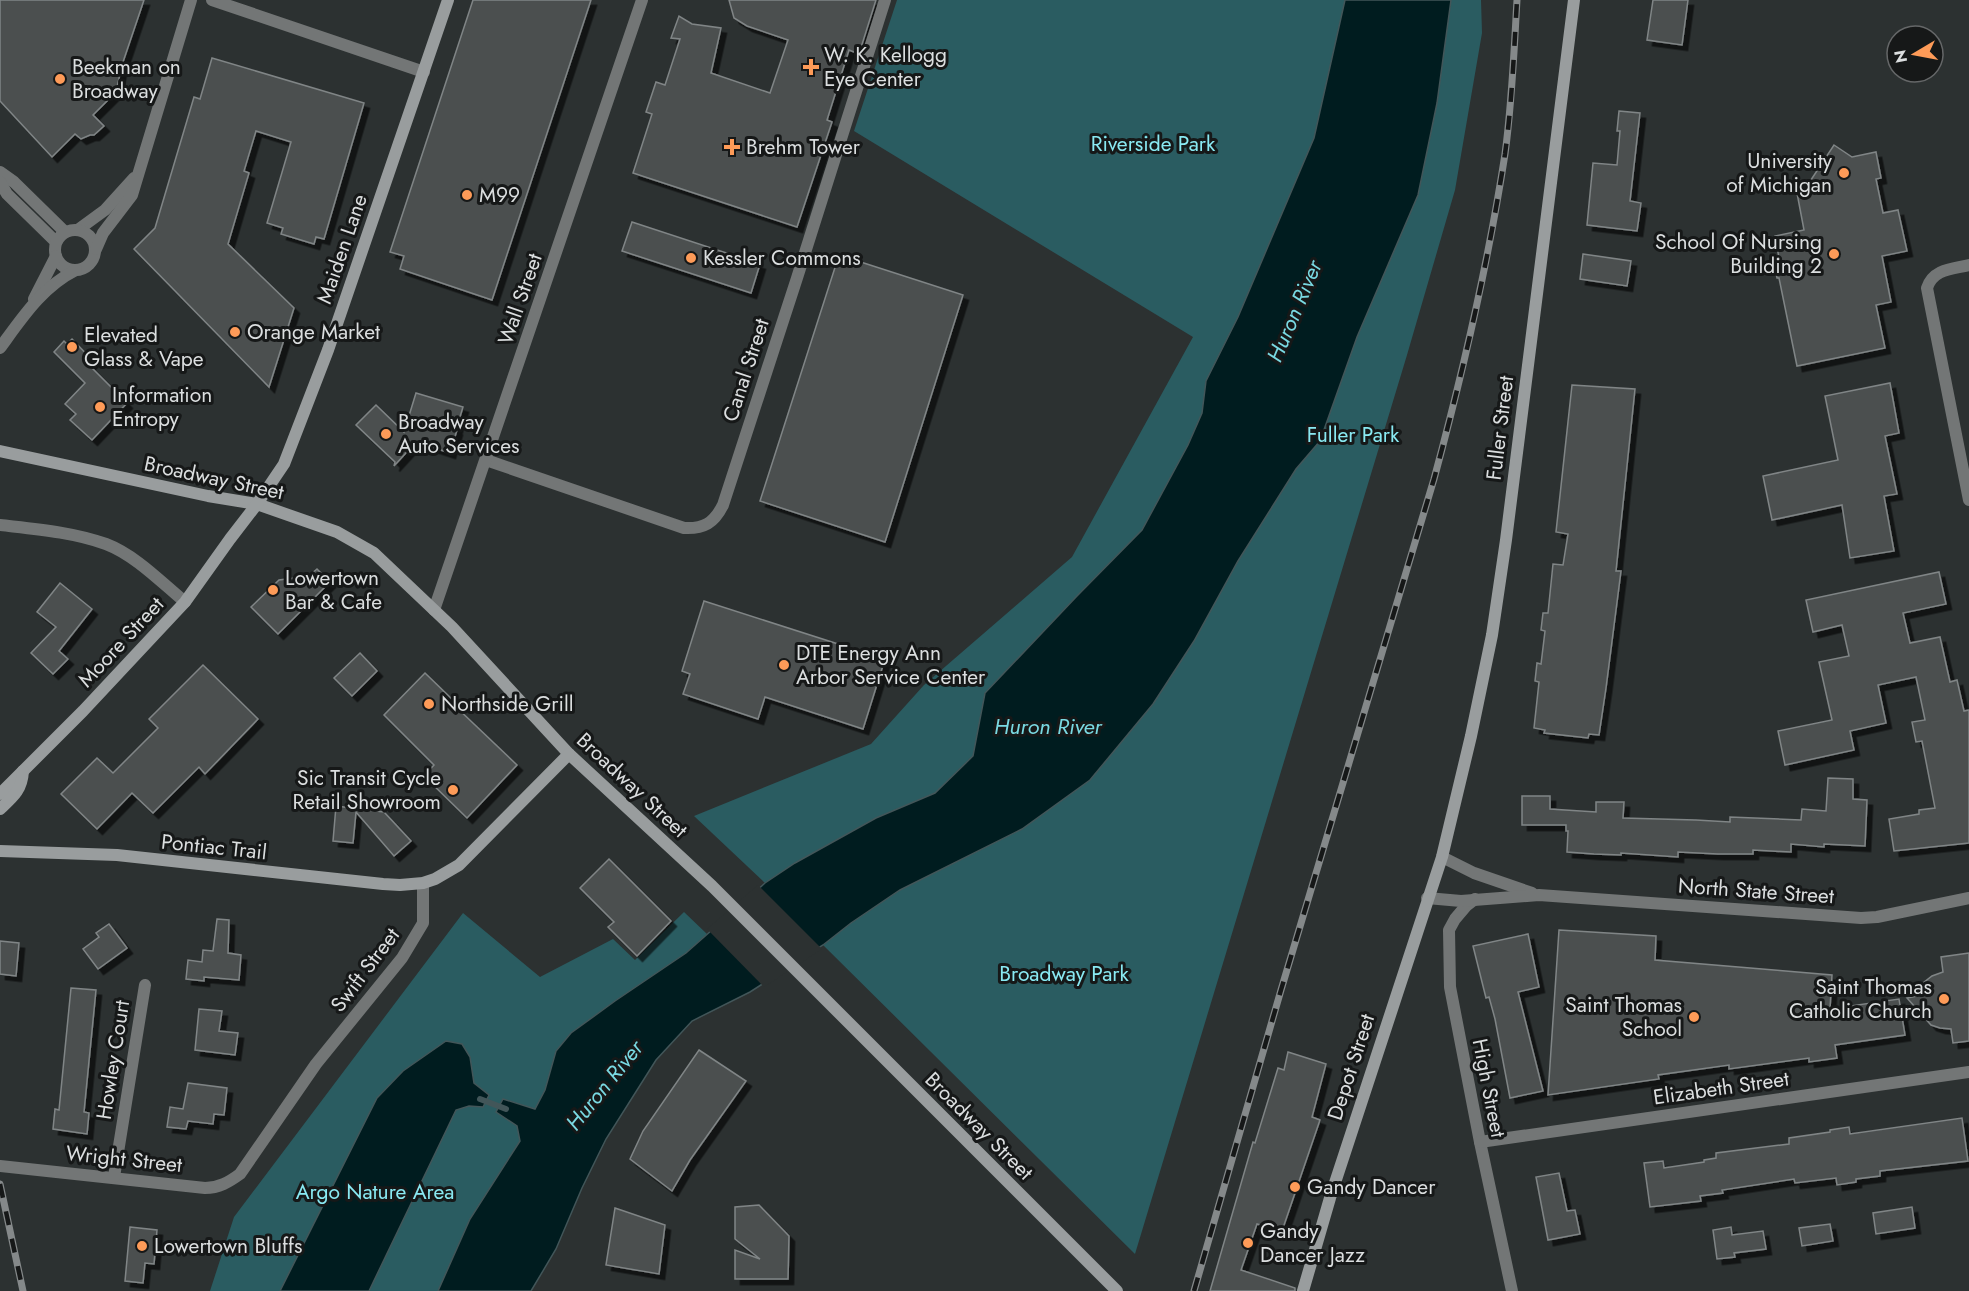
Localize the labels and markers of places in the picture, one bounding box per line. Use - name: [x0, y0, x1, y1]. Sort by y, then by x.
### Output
- place label: W. K. Kellogg Eye Center: [824, 40, 947, 94]
- place label: Beekman on Broadway: [72, 52, 181, 106]
- marker: W. K. Kellogg Eye Center: [802, 58, 820, 76]
- marker: Beekman on Broadway: [53, 72, 67, 86]
- place label: Brehm Tower: [746, 132, 861, 162]
- marker: Brehm Tower: [723, 138, 741, 156]
- place label: University of Michigan: [1726, 146, 1833, 200]
- marker: University of Michigan: [1837, 166, 1851, 180]
- place label: M99: [479, 180, 520, 210]
- marker: M99: [460, 188, 474, 202]
- place label: School Of Nursing Building 2: [1655, 227, 1822, 281]
- place label: Kessler Commons: [703, 243, 861, 273]
- marker: School Of Nursing Building 2: [1827, 247, 1841, 261]
- marker: Kessler Commons: [684, 251, 698, 265]
- place label: Orange Market: [247, 317, 380, 347]
- place label: Elevated Glass & Vape: [84, 320, 204, 374]
- marker: Orange Market: [228, 325, 242, 339]
- marker: Elevated Glass & Vape: [65, 340, 79, 354]
- place label: Information Entropy: [112, 380, 212, 434]
- marker: Information Entropy: [93, 400, 107, 414]
- place label: Broadway Auto Services: [398, 407, 519, 461]
- marker: Broadway Auto Services: [379, 427, 393, 441]
- place label: Lowertown Bar & Cafe: [285, 563, 382, 617]
- marker: Lowertown Bar & Cafe: [266, 583, 280, 597]
- place label: DTE Energy Ann Arbor Service Center: [796, 638, 986, 692]
- marker: DTE Energy Ann Arbor Service Center: [777, 658, 791, 672]
- place label: Northside Grill: [441, 689, 574, 719]
- marker: Northside Grill: [422, 697, 436, 711]
- place label: Sic Transit Cycle Retail Showroom: [293, 763, 441, 817]
- marker: Sic Transit Cycle Retail Showroom: [446, 783, 460, 797]
- place label: Saint Thomas Catholic Church: [1789, 972, 1932, 1026]
- place label: Saint Thomas School: [1565, 990, 1682, 1044]
- marker: Saint Thomas Catholic Church: [1937, 992, 1951, 1006]
- marker: Saint Thomas School: [1687, 1010, 1701, 1024]
- place label: Gandy Dancer: [1307, 1172, 1436, 1202]
- marker: Gandy Dancer: [1288, 1180, 1302, 1194]
- place label: Gandy Dancer Jazz: [1260, 1216, 1365, 1270]
- place label: Lowertown Bluffs: [154, 1231, 302, 1261]
- marker: Gandy Dancer Jazz: [1241, 1236, 1255, 1250]
- marker: Lowertown Bluffs: [135, 1239, 149, 1253]

